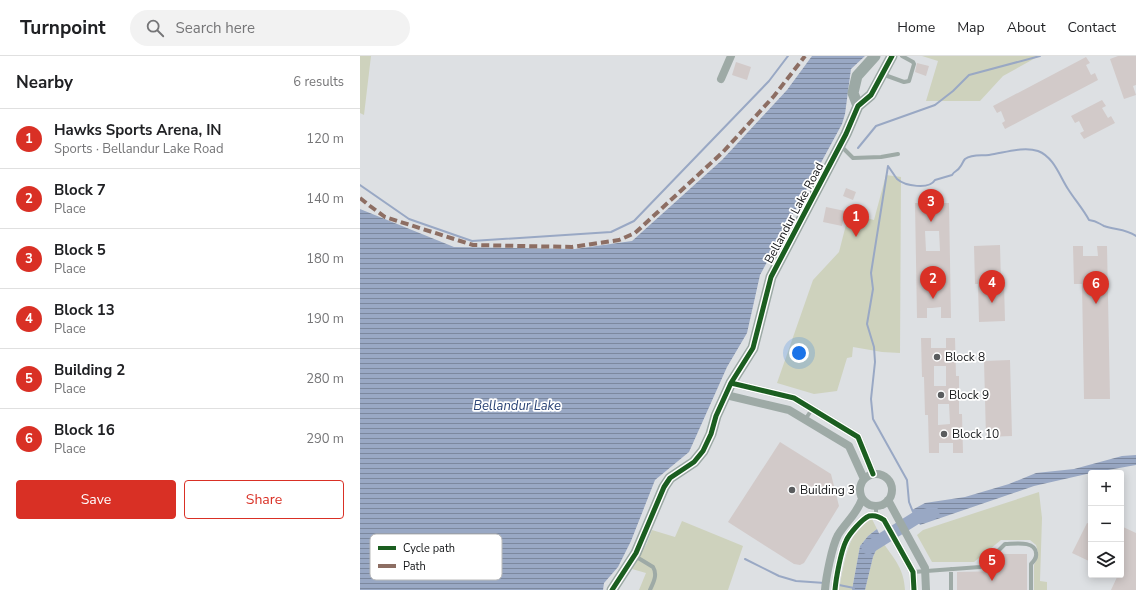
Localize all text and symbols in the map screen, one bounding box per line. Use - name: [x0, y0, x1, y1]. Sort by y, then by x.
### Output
- search box: [130, 10, 410, 46]
- text: Turnpoint: [20, 15, 106, 41]
- icon: search: [144, 17, 166, 39]
- text: Search here: [176, 18, 255, 38]
- text: Home: [897, 18, 935, 37]
- text: Map: [957, 18, 985, 37]
- text: About: [1007, 18, 1046, 37]
- text: Contact: [1068, 18, 1116, 37]
- text: Nearby: [16, 71, 73, 94]
- text: 6 results: [293, 73, 344, 91]
- text: Hawks Sports Arena, IN: [54, 120, 222, 140]
- text: 1: [25, 130, 33, 148]
- text: 120 m: [306, 130, 344, 148]
- text: Sports · Bellandur Lake Road: [54, 140, 224, 158]
- street label: Bellandur Lake Road: [761, 160, 827, 266]
- text: Block 7: [54, 180, 106, 200]
- pin: 3: [918, 189, 944, 222]
- text: 2: [25, 190, 33, 208]
- text: 140 m: [306, 190, 344, 208]
- text: Place: [54, 200, 86, 218]
- pin: 1: [843, 204, 869, 237]
- text: Block 5: [54, 240, 106, 260]
- text: 3: [25, 250, 33, 268]
- text: 180 m: [306, 250, 344, 268]
- text: Place: [54, 260, 86, 278]
- pin: 2: [920, 266, 946, 299]
- pin: 4: [979, 270, 1005, 303]
- pin: 6: [1083, 271, 1109, 304]
- text: Block 13: [54, 300, 115, 320]
- text: 4: [25, 310, 33, 328]
- text: 190 m: [306, 310, 344, 328]
- text: Place: [54, 320, 86, 338]
- your location: [789, 343, 809, 363]
- place label: Block 8: [945, 349, 985, 365]
- marker: Block 8: [932, 352, 942, 362]
- text: Building 2: [54, 360, 125, 380]
- text: 5: [25, 370, 33, 388]
- text: 280 m: [306, 370, 344, 388]
- text: Place: [54, 380, 86, 398]
- place label: Block 9: [949, 387, 989, 403]
- marker: Block 9: [936, 390, 946, 400]
- water label: Bellandur Lake: [473, 397, 561, 415]
- text: Block 16: [54, 420, 115, 440]
- place label: Block 10: [952, 426, 999, 442]
- marker: Block 10: [939, 429, 949, 439]
- text: 6: [25, 430, 33, 448]
- text: 290 m: [306, 430, 344, 448]
- text: Place: [54, 440, 86, 458]
- map controls: [1088, 470, 1124, 578]
- button: +: [1088, 470, 1124, 506]
- button: Save: [16, 480, 176, 519]
- button: Share: [184, 480, 344, 519]
- place label: Building 3: [800, 482, 855, 498]
- marker: Building 3: [787, 485, 797, 495]
- button: −: [1088, 506, 1124, 542]
- legend: [370, 534, 502, 580]
- text: Cycle path: [403, 541, 455, 556]
- button: layers: [1088, 542, 1124, 578]
- pin: 5: [979, 548, 1005, 581]
- text: Path: [403, 559, 426, 574]

